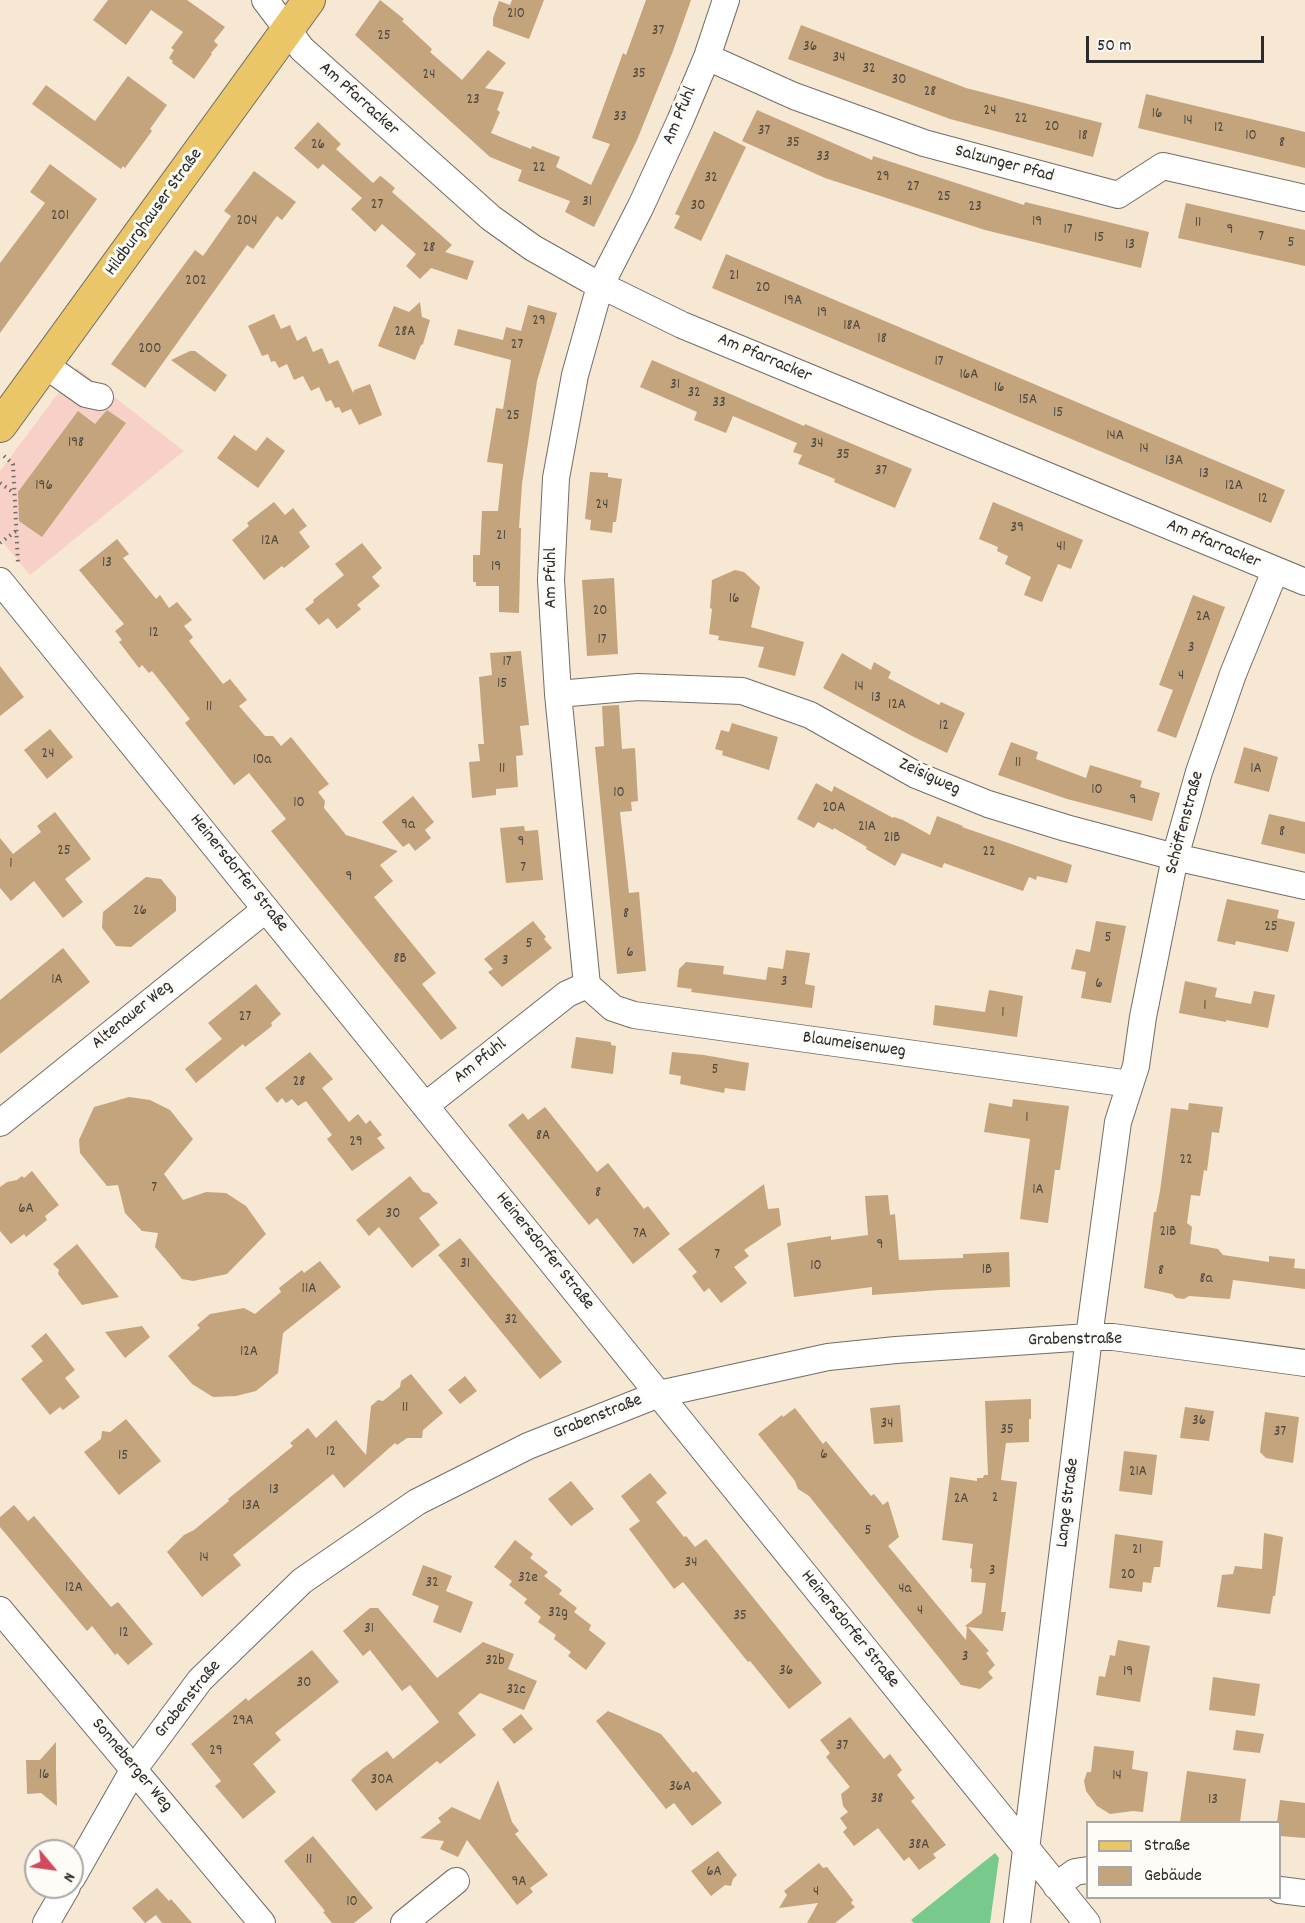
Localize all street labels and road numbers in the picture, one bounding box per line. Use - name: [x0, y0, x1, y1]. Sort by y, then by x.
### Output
- street label: Am Pfarracker: [314, 58, 402, 142]
- street label: Am Pfuhl: [659, 84, 703, 148]
- street label: Salzunger Pfad: [952, 141, 1056, 189]
- street label: Hildburghauser Straße: [102, 145, 208, 281]
- street label: Am Pfarracker: [714, 329, 814, 389]
- street label: Am Pfarracker: [1163, 515, 1263, 575]
- street label: Am Pfuhl: [542, 547, 564, 609]
- street label: Zeisigweg: [895, 754, 963, 802]
- street label: Schöffenstraße: [1162, 769, 1210, 877]
- street label: Heinersdorfer Straße: [184, 811, 292, 937]
- street label: Altenauer Weg: [88, 977, 178, 1055]
- street label: Blaumeisenweg: [801, 1028, 907, 1064]
- street label: Am Pfuhl: [450, 1035, 512, 1089]
- street label: Heinersdorfer Straße: [490, 1189, 598, 1315]
- street label: Grabenstraße: [1028, 1329, 1122, 1353]
- street label: Grabenstraße: [550, 1390, 646, 1446]
- street label: Lange Straße: [1053, 1457, 1085, 1549]
- street label: Heinersdorfer Straße: [795, 1567, 903, 1693]
- street label: Grabenstraße: [151, 1657, 227, 1743]
- street label: Sonneberger Weg: [86, 1715, 176, 1817]

